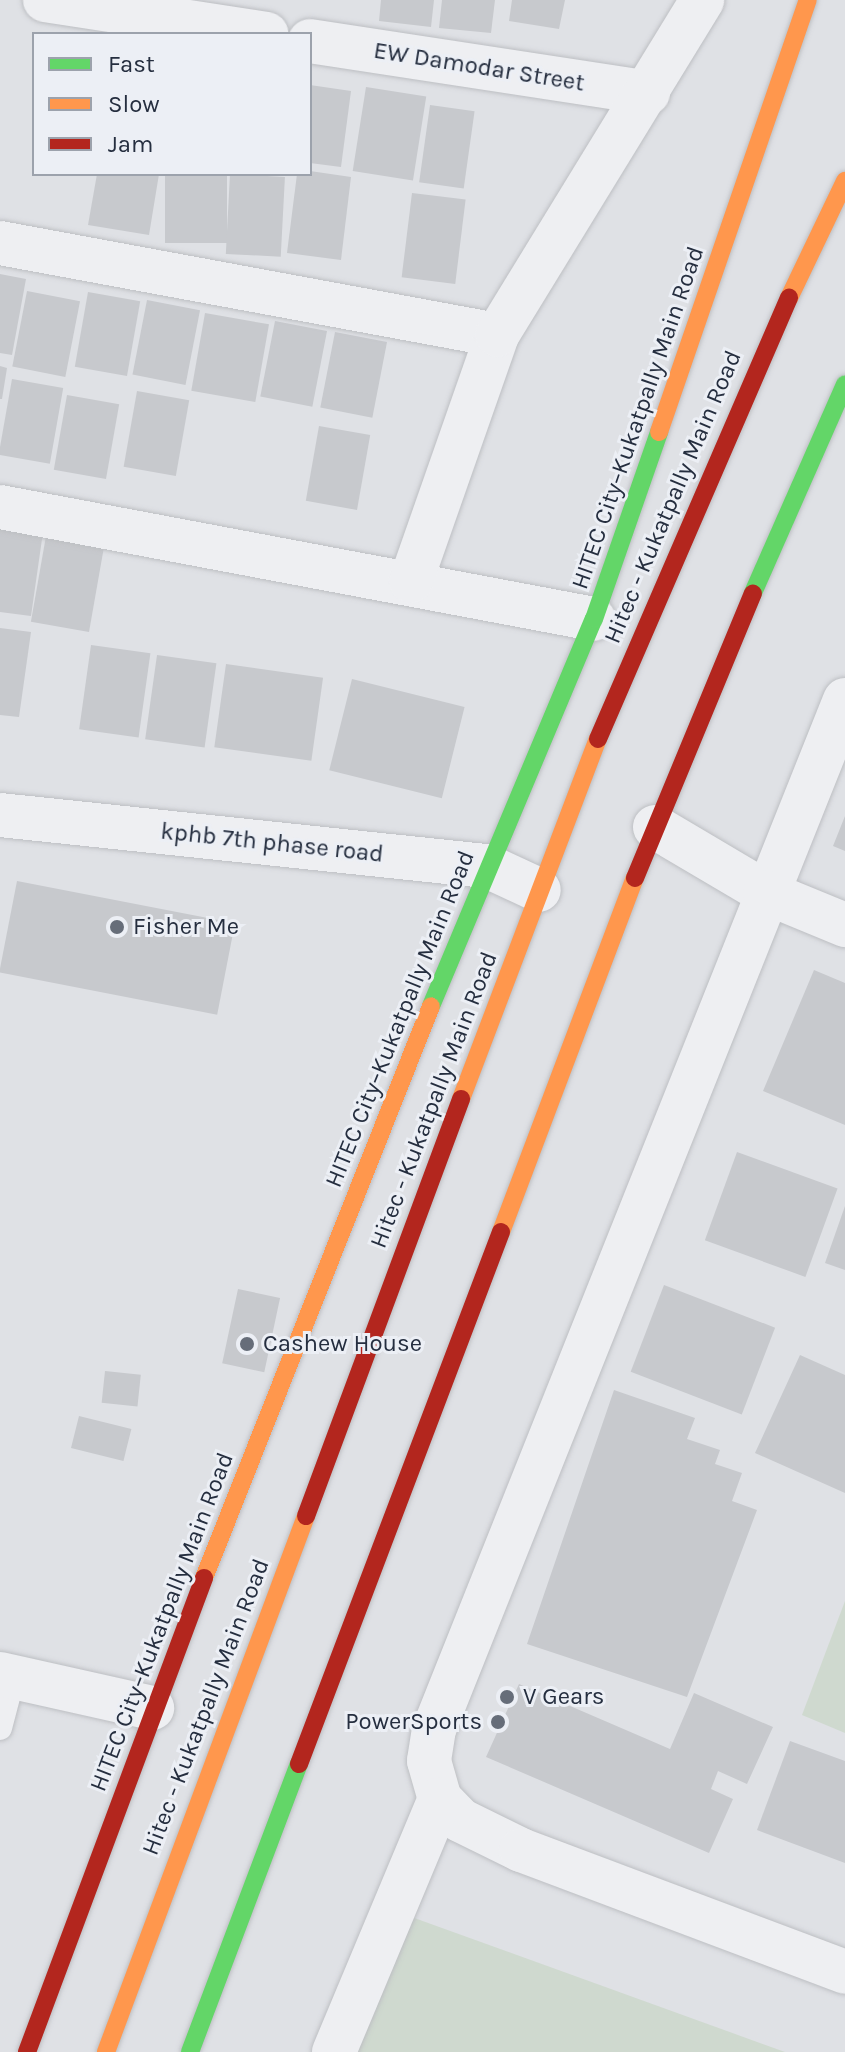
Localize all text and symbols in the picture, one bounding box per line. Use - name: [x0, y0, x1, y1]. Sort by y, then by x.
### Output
- legend: [32, 32, 312, 176]
- street label: EW Damodar Street: [372, 36, 586, 98]
- text: Fast: [108, 50, 155, 78]
- text: Slow: [108, 90, 160, 118]
- text: Jam: [108, 130, 153, 158]
- street label: HITEC City–Kukatpally Main Road: [566, 243, 710, 593]
- street label: Hitec - Kukatpally Main Road: [598, 346, 748, 648]
- street label: kphb 7th phase road: [159, 817, 385, 869]
- street label: HITEC City–Kukatpally Main Road: [319, 846, 481, 1192]
- place label: Fisher Me: [133, 913, 239, 941]
- marker: Fisher Me: [108, 918, 126, 936]
- street label: Hitec - Kukatpally Main Road: [364, 948, 504, 1252]
- place label: Cashew House: [263, 1330, 422, 1358]
- marker: Cashew House: [238, 1335, 256, 1353]
- street label: HITEC City–Kukatpally Main Road: [84, 1449, 240, 1795]
- street label: Hitec - Kukatpally Main Road: [136, 1555, 276, 1859]
- place label: V Gears: [523, 1683, 604, 1711]
- marker: V Gears: [498, 1688, 516, 1706]
- place label: PowerSports: [345, 1708, 482, 1736]
- marker: PowerSports: [489, 1713, 507, 1731]

